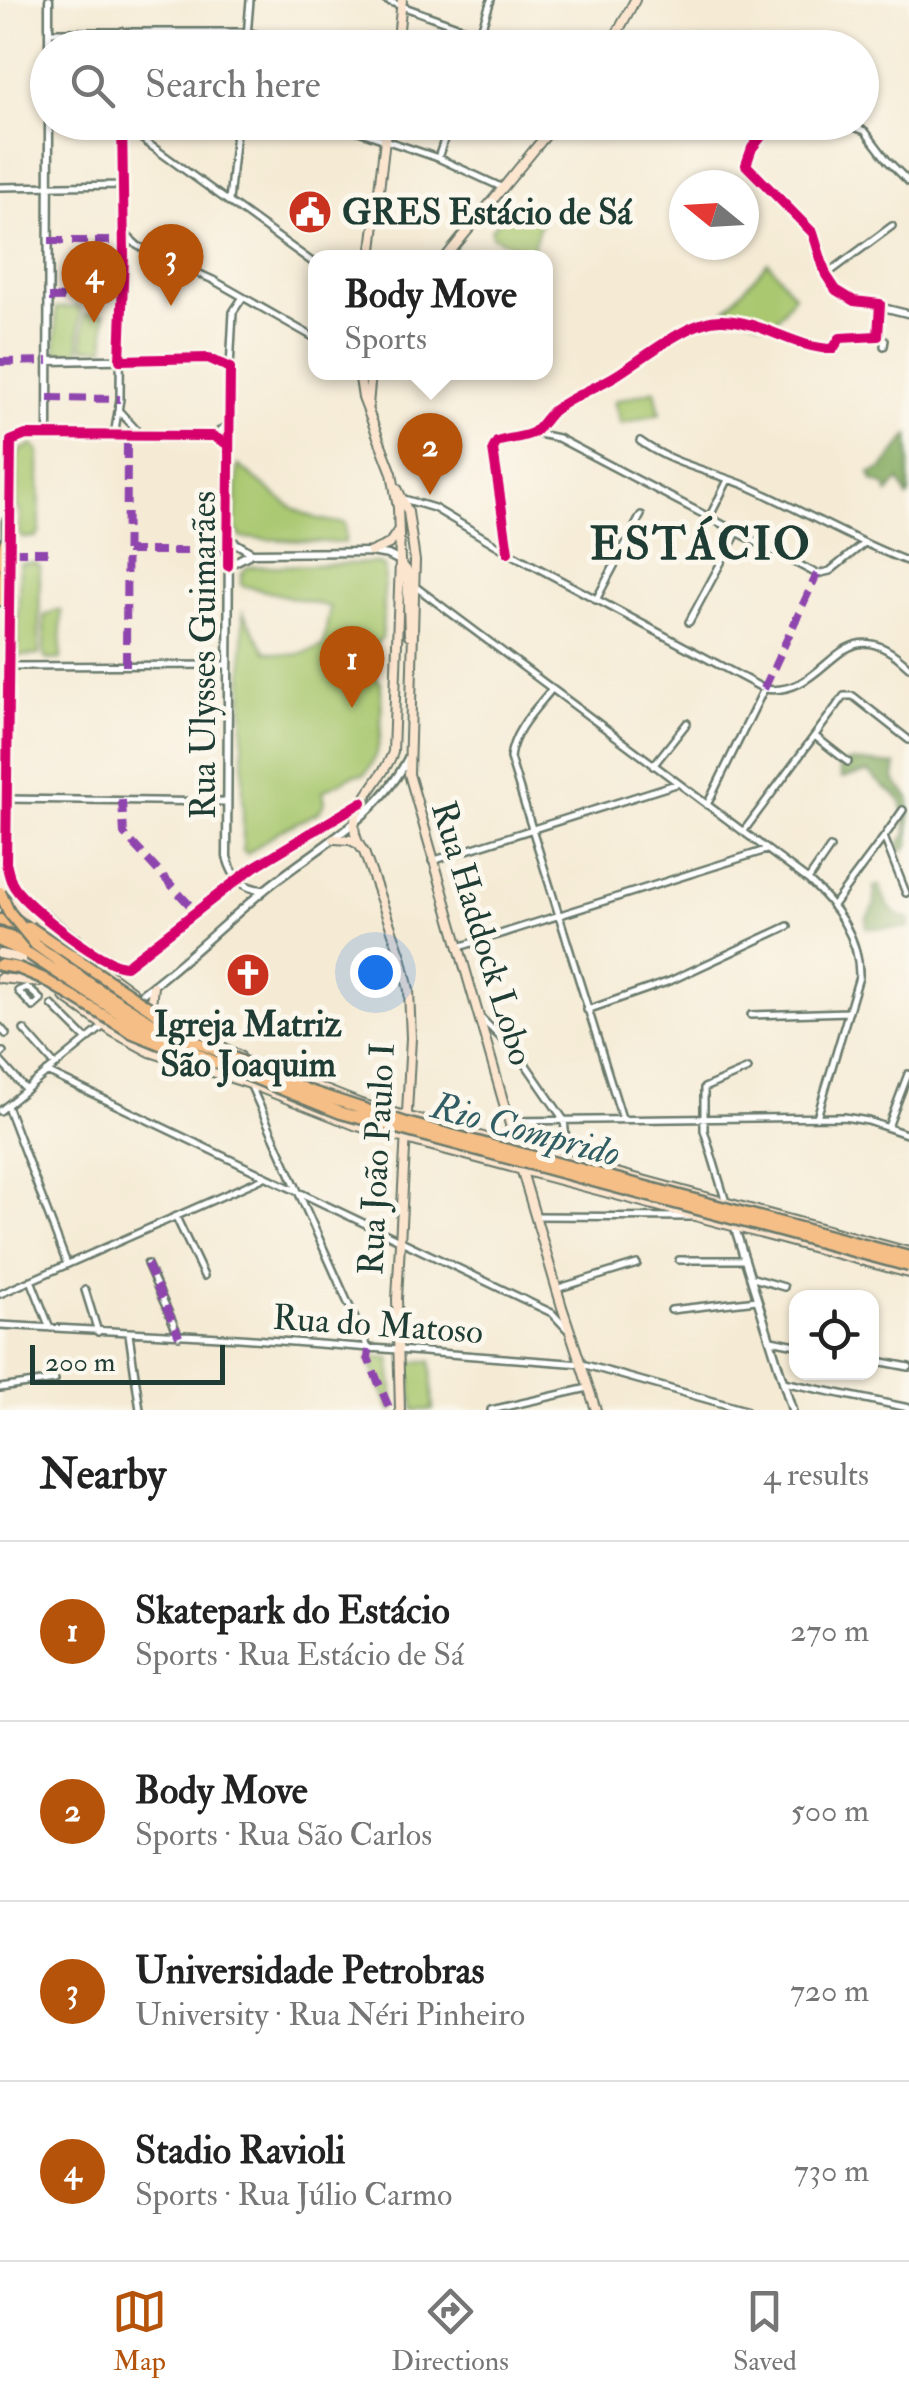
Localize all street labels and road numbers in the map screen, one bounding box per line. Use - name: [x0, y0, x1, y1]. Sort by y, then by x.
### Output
- street label: Rua Ulysses Guimarães: [182, 491, 226, 819]
- street label: Rua Haddock Lobo: [421, 796, 543, 1071]
- street label: Rua João Paulo I: [349, 1042, 405, 1276]
- street label: Rua do Matoso: [271, 1296, 485, 1354]

